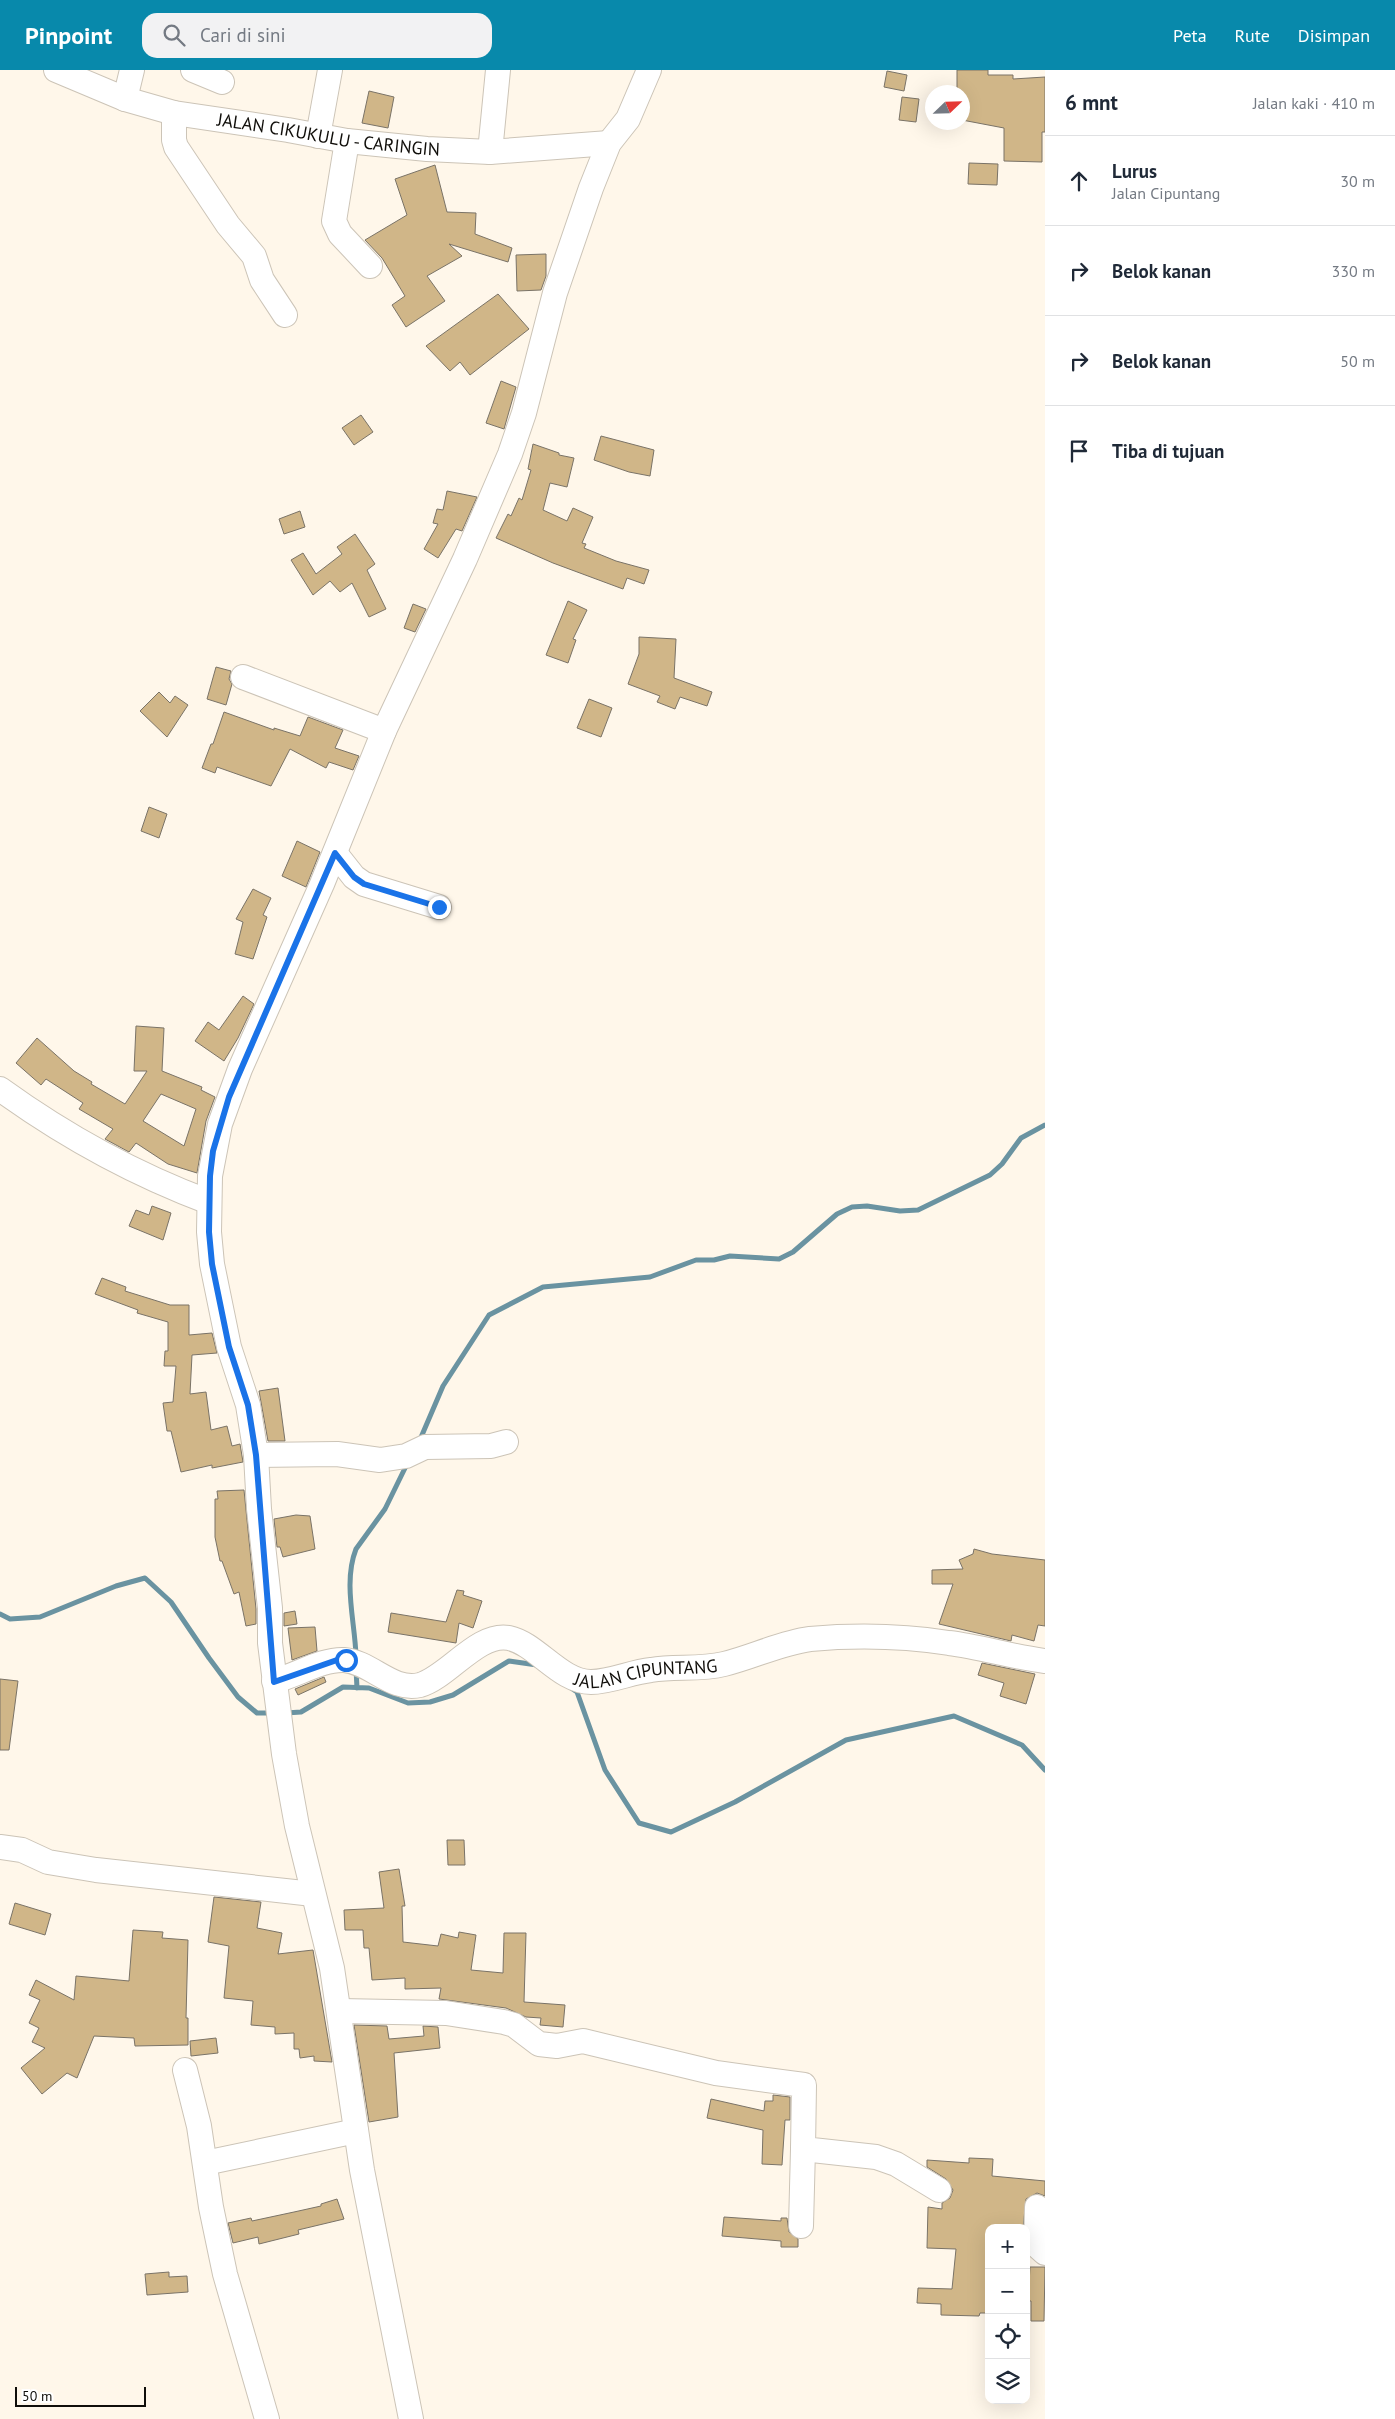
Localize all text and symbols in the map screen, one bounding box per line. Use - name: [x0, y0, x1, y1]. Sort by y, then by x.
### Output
- search box: [142, 13, 492, 58]
- text: Pinpoint: [25, 20, 112, 51]
- icon: search: [160, 21, 188, 49]
- text: Cari di sini: [200, 23, 286, 47]
- text: Peta: [1173, 24, 1207, 47]
- text: Rute: [1235, 24, 1270, 47]
- text: Disimpan: [1298, 24, 1370, 47]
- north arrow: [925, 85, 970, 130]
- text: 6 mnt: [1065, 89, 1118, 116]
- text: Jalan kaki · 410 m: [1253, 93, 1375, 113]
- street label: JALAN CIKUKULU - CARINGIN: [215, 107, 440, 161]
- text: Lurus: [1112, 159, 1157, 183]
- icon: ahead: [1065, 167, 1093, 195]
- text: 30 m: [1340, 171, 1375, 191]
- text: Jalan Cipuntang: [1112, 183, 1220, 203]
- icon: right: [1065, 257, 1093, 285]
- text: Belok kanan: [1112, 259, 1211, 283]
- text: 330 m: [1332, 261, 1375, 281]
- icon: right: [1065, 347, 1093, 375]
- text: Belok kanan: [1112, 349, 1211, 373]
- text: 50 m: [1340, 351, 1375, 371]
- icon: arrive: [1065, 437, 1093, 465]
- text: Tiba di tujuan: [1112, 439, 1224, 463]
- route end: [428, 896, 451, 919]
- route start: [335, 1649, 358, 1672]
- street label: JALAN CIPUNTANG: [570, 1654, 719, 1693]
- map controls: [985, 2224, 1030, 2404]
- button: +: [985, 2224, 1030, 2269]
- button: −: [985, 2269, 1030, 2314]
- button: locate: [985, 2314, 1030, 2359]
- button: layers: [985, 2359, 1030, 2404]
- scale bar: [15, 2384, 146, 2407]
- text: 50 m: [22, 2387, 52, 2405]

